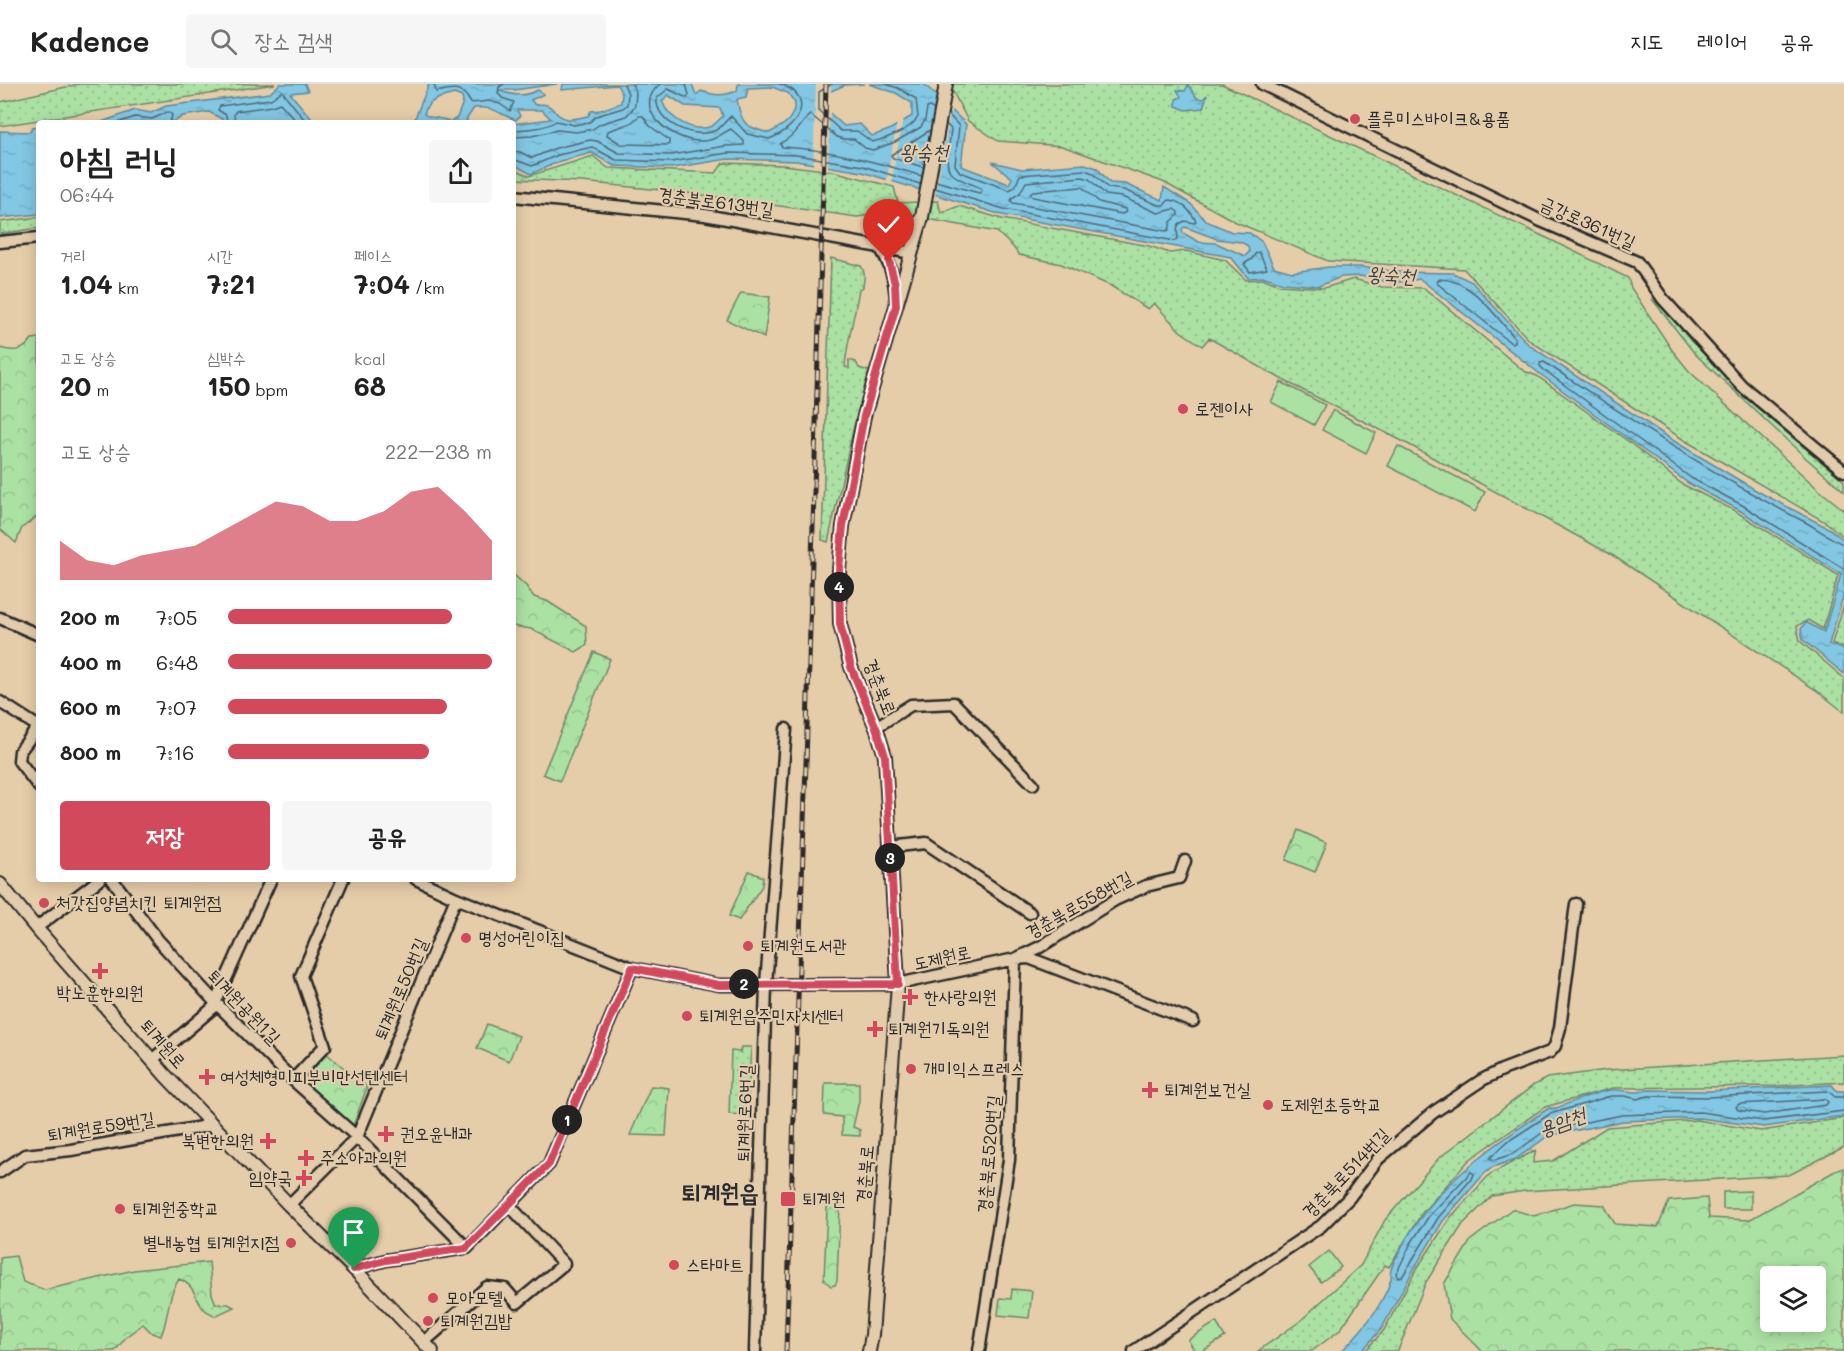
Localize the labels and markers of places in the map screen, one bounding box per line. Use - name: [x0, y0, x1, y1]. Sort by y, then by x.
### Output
- place label: 플루미스바이크&용품: [1367, 106, 1510, 130]
- marker: 플루미스바이크&용품: [1348, 112, 1362, 126]
- pin: [863, 199, 914, 261]
- place label: 로젠이사: [1195, 396, 1253, 420]
- marker: 로젠이사: [1176, 402, 1190, 416]
- pin: 4: [824, 572, 854, 602]
- pin: 3: [875, 843, 905, 873]
- place label: 처갓집양념치킨 퇴계원점: [56, 890, 222, 914]
- marker: 처갓집양념치킨 퇴계원점: [37, 896, 51, 910]
- place label: 명성어린이집: [478, 925, 565, 949]
- marker: 명성어린이집: [459, 931, 473, 945]
- place label: 퇴계원도서관: [760, 933, 847, 957]
- marker: 퇴계원도서관: [741, 939, 755, 953]
- marker: 박노훈한의원: [91, 962, 109, 980]
- pin: 2: [729, 969, 759, 999]
- place label: 박노훈한의원: [57, 980, 143, 1004]
- place label: 한사랑의원: [924, 984, 996, 1008]
- marker: 한사랑의원: [901, 988, 919, 1006]
- place label: 퇴계원읍주민자치센터: [699, 1003, 844, 1027]
- marker: 퇴계원읍주민자치센터: [680, 1009, 694, 1023]
- place label: 퇴계원기독의원: [888, 1016, 989, 1040]
- marker: 퇴계원기독의원: [866, 1020, 884, 1038]
- place label: 개미익스프레스: [923, 1056, 1024, 1080]
- marker: 개미익스프레스: [904, 1062, 918, 1076]
- place label: 여성체형미피부비만선텐센터: [220, 1064, 408, 1088]
- marker: 여성체형미피부비만선텐센터: [198, 1068, 216, 1086]
- place label: 퇴계원보건실: [1164, 1077, 1251, 1101]
- marker: 퇴계원보건실: [1141, 1081, 1159, 1099]
- place label: 도제원초등학교: [1280, 1092, 1381, 1116]
- marker: 도제원초등학교: [1261, 1098, 1275, 1112]
- pin: 1: [552, 1105, 582, 1135]
- place label: 권오윤내과: [400, 1121, 472, 1145]
- marker: 권오윤내과: [377, 1125, 395, 1143]
- place label: 북변한의원: [182, 1128, 254, 1152]
- marker: 북변한의원: [259, 1132, 277, 1150]
- place label: 주소아과의원: [320, 1145, 407, 1169]
- marker: 주소아과의원: [297, 1149, 315, 1167]
- place label: 임약국: [249, 1165, 292, 1189]
- marker: 임약국: [297, 1171, 311, 1185]
- place label: 퇴계원: [802, 1186, 845, 1210]
- marker: 퇴계원: [779, 1190, 797, 1208]
- place label: 퇴계원중학교: [132, 1196, 219, 1220]
- marker: 퇴계원중학교: [113, 1202, 127, 1216]
- pin: [328, 1207, 379, 1269]
- place label: 별내농협 퇴계원지점: [143, 1230, 280, 1254]
- marker: 별내농협 퇴계원지점: [284, 1236, 298, 1250]
- place label: 스타마트: [686, 1252, 744, 1276]
- marker: 스타마트: [667, 1258, 681, 1272]
- place label: 모아모텔: [445, 1285, 503, 1309]
- marker: 모아모텔: [426, 1291, 440, 1305]
- place label: 퇴계원김밥: [440, 1308, 513, 1332]
- marker: 퇴계원김밥: [421, 1314, 435, 1328]

